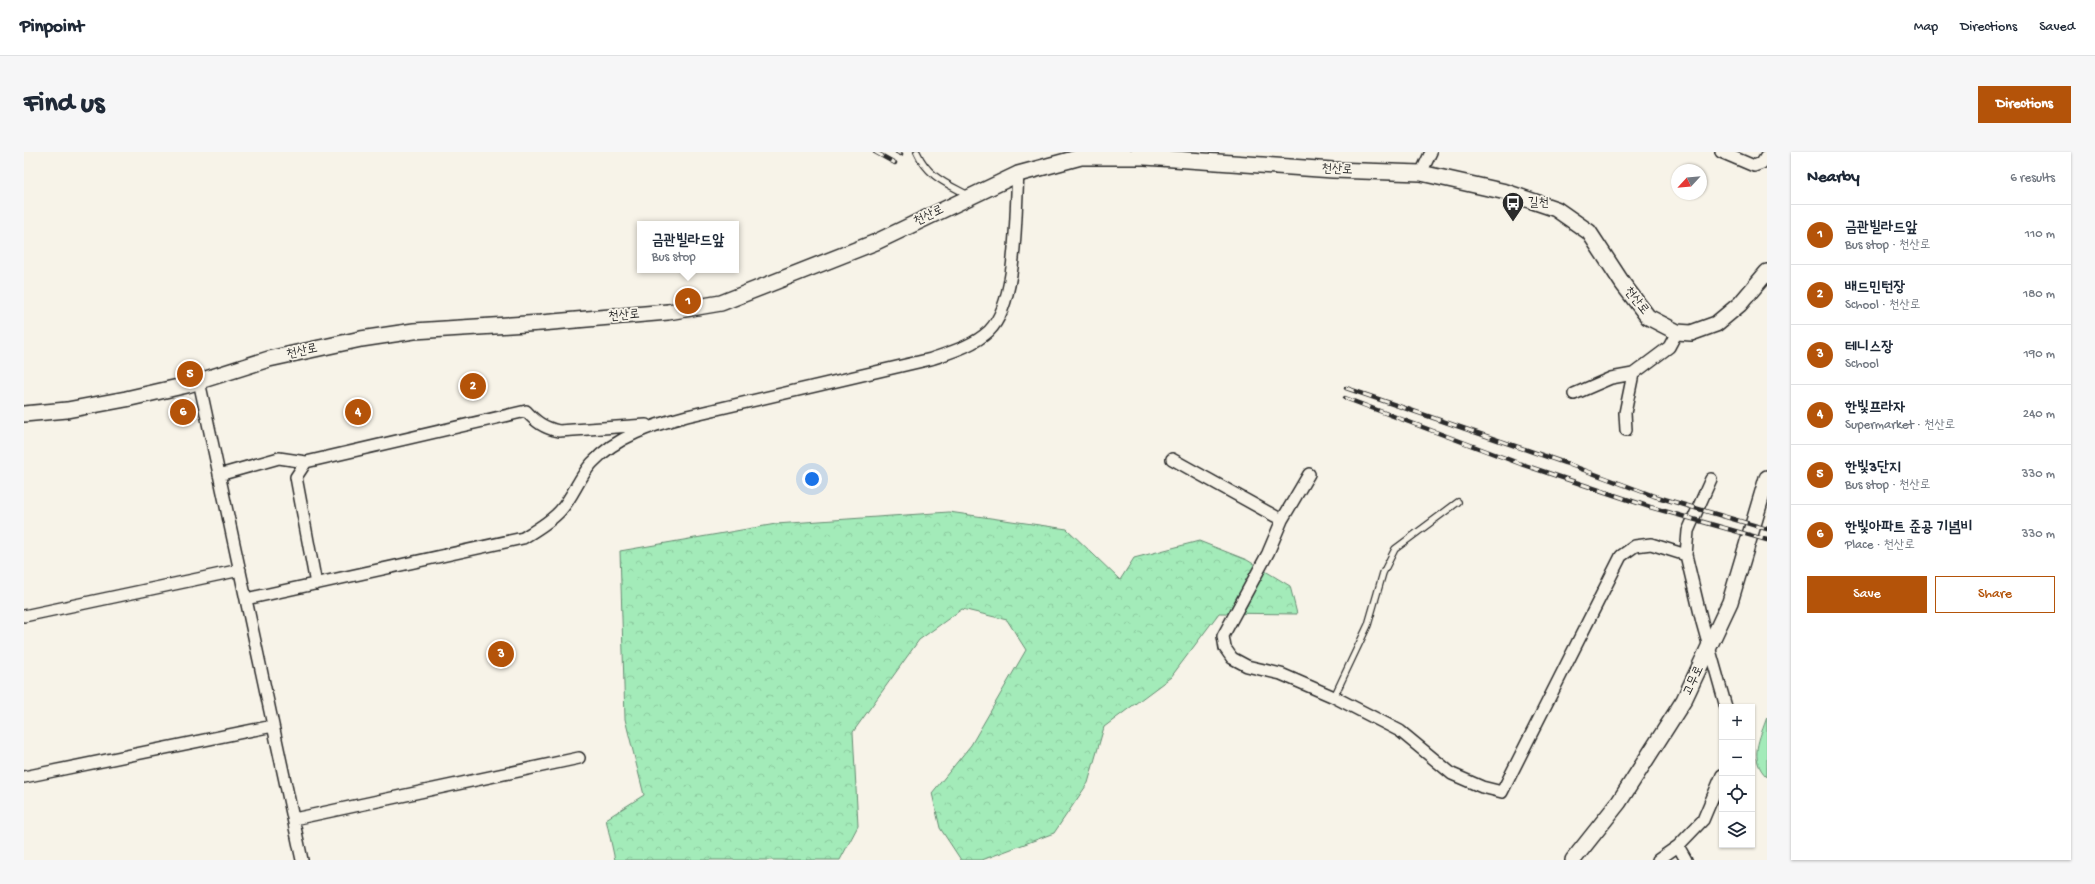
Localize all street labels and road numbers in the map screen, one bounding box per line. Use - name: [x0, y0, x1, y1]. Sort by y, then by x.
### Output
- street label: 천산로: [1321, 162, 1353, 178]
- street label: 천산로: [912, 203, 946, 229]
- street label: 천산로: [1620, 284, 1652, 318]
- street label: 천산로: [608, 307, 640, 325]
- street label: 천산로: [285, 341, 319, 363]
- street label: 고무로: [1681, 664, 1707, 698]

